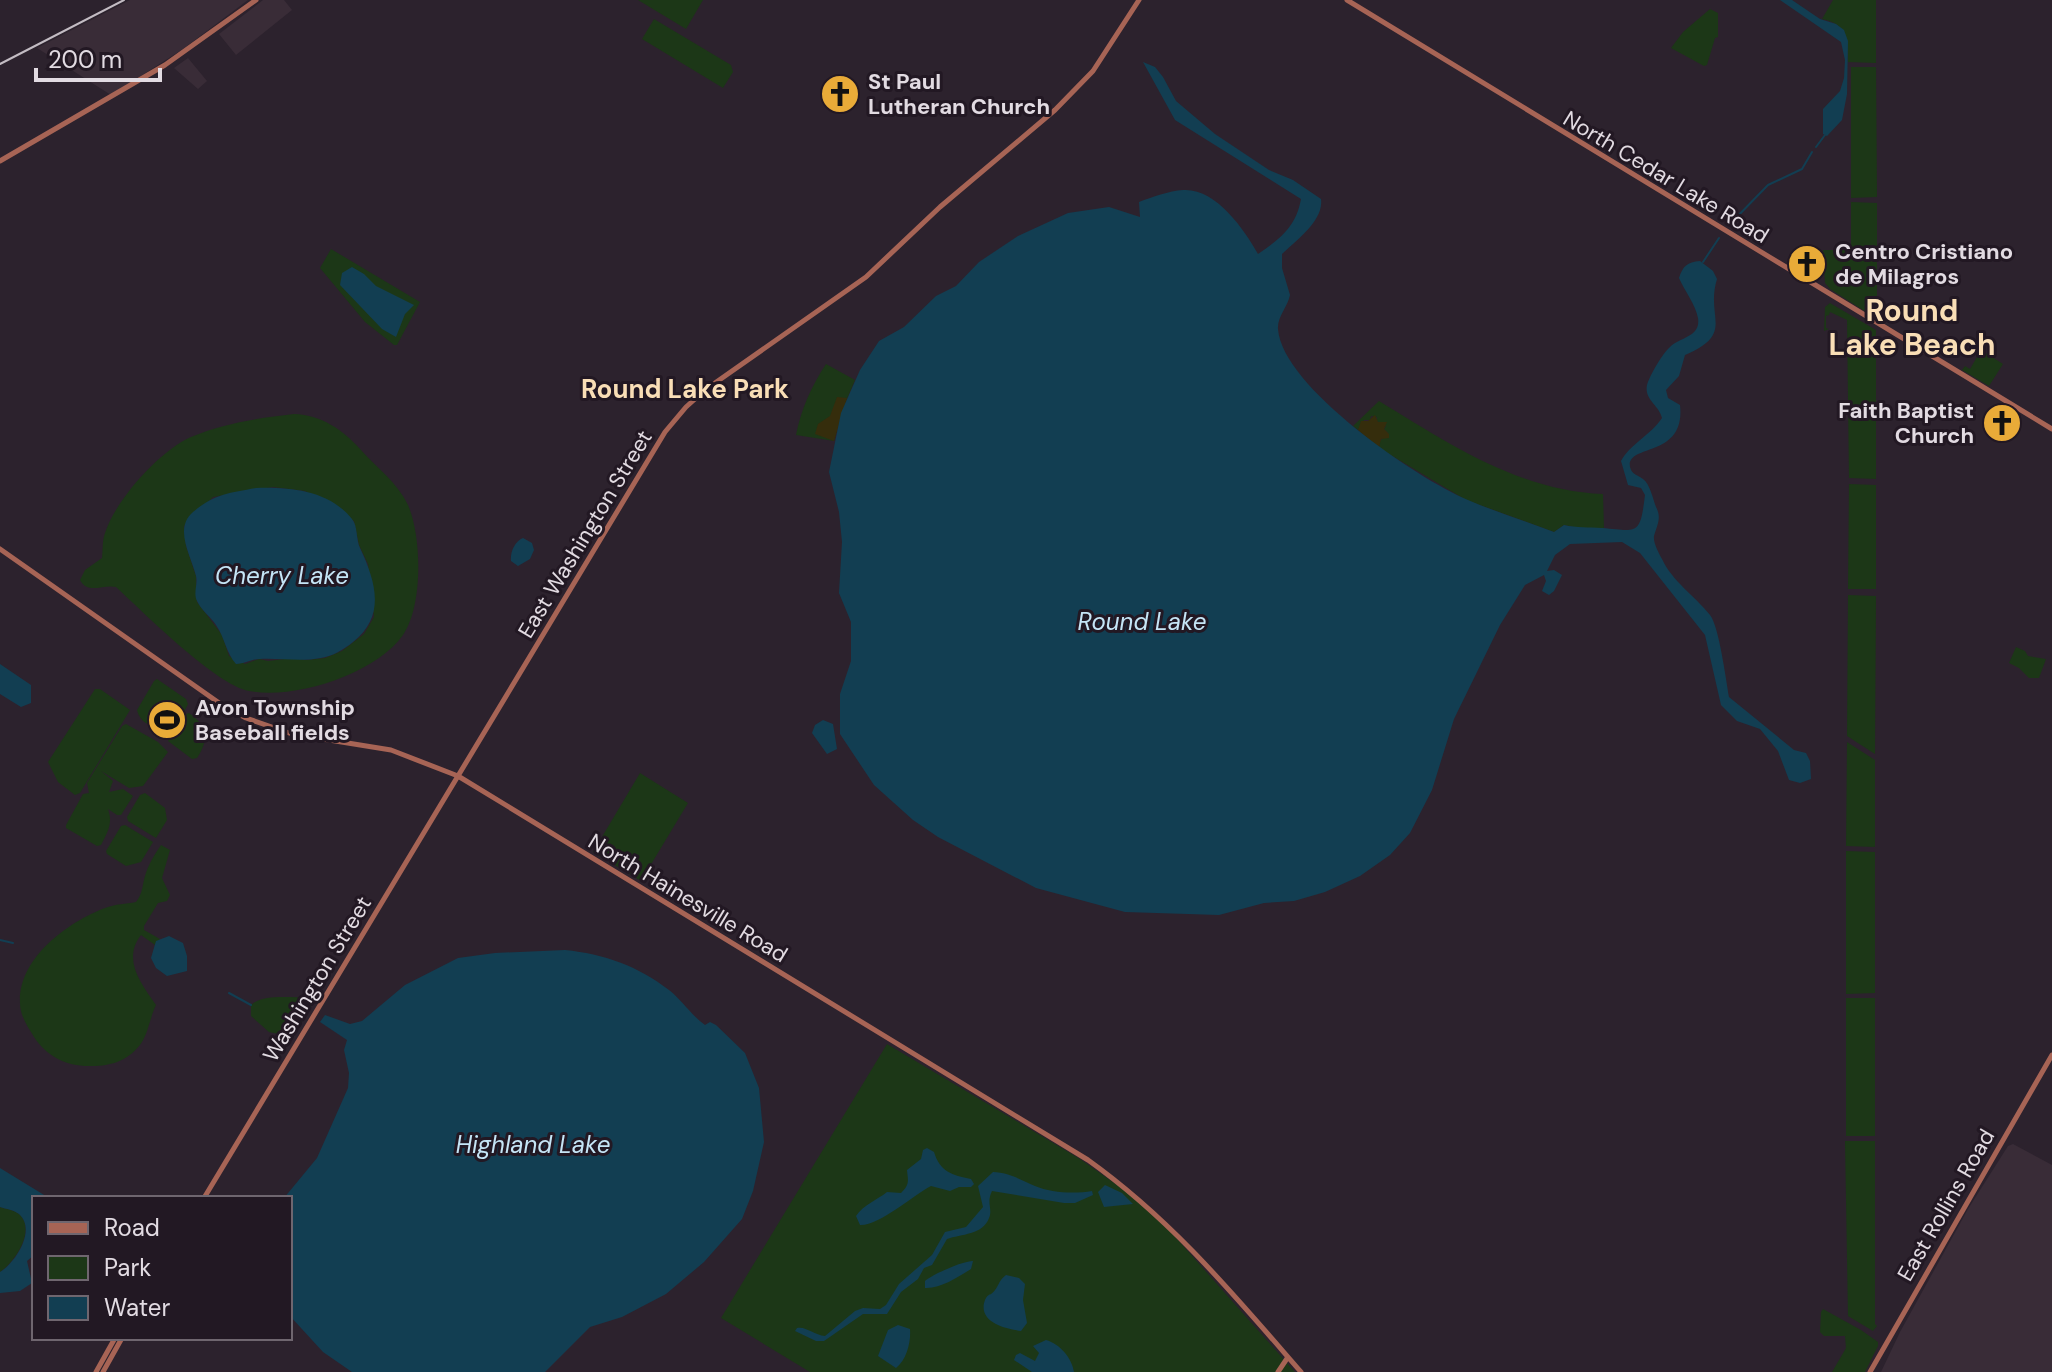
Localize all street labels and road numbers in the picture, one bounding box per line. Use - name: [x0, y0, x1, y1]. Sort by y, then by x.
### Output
- street label: North Cedar Lake Road: [1558, 104, 1774, 250]
- street label: East Washington Street: [511, 425, 659, 643]
- street label: North Hainesville Road: [583, 827, 793, 969]
- street label: Washington Street: [256, 891, 378, 1067]
- street label: East Rollins Road: [1891, 1124, 2001, 1286]

